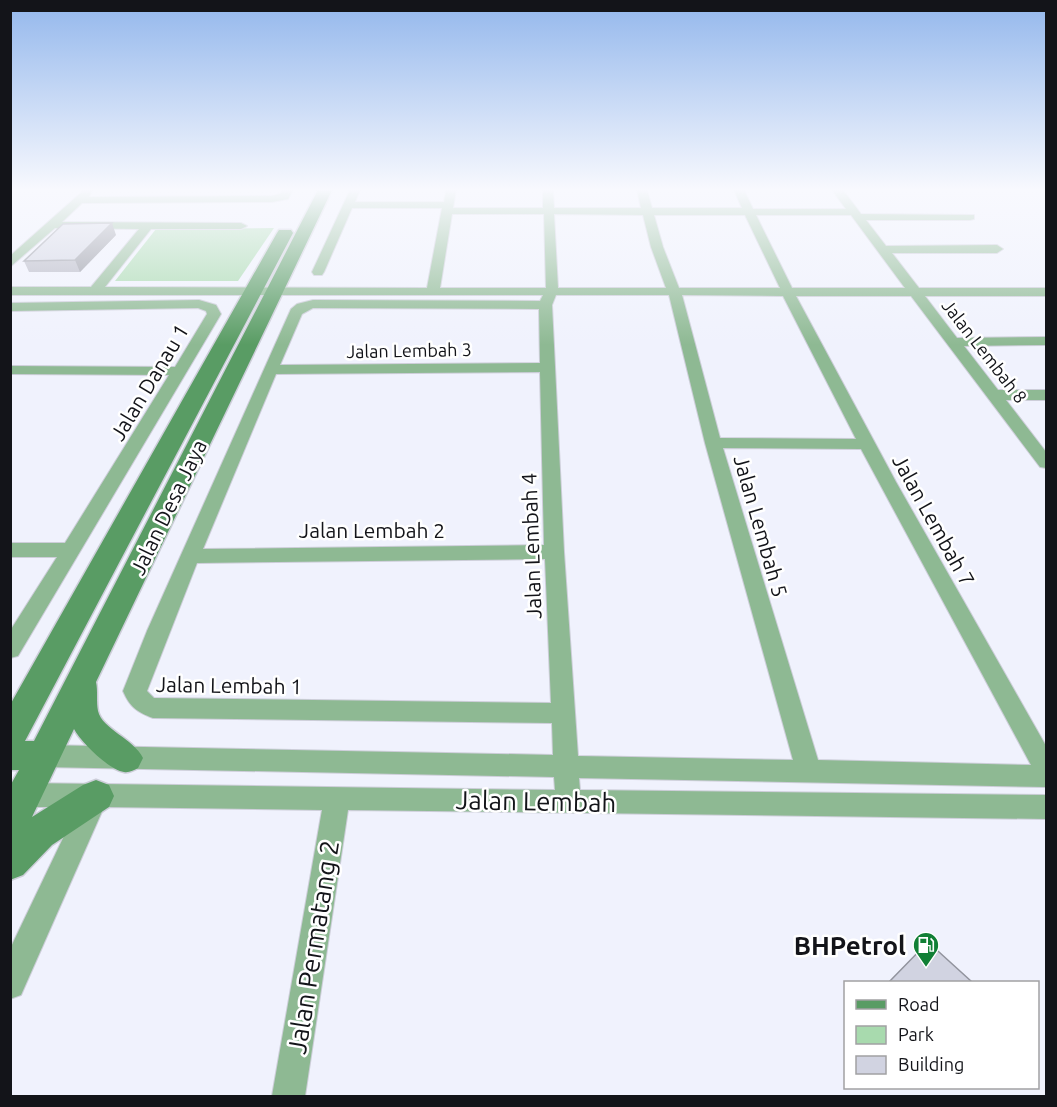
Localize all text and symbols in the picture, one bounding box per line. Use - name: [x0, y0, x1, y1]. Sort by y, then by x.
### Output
- street label: Jalan Lembah 8: [938, 295, 1032, 407]
- street label: Jalan Danau 1: [105, 320, 193, 444]
- street label: Jalan Lembah 3: [346, 339, 472, 361]
- street label: Jalan Desa Jaya: [125, 435, 211, 579]
- street label: Jalan Lembah 7: [888, 450, 980, 590]
- street label: Jalan Lembah 5: [729, 452, 793, 600]
- street label: Jalan Lembah 4: [516, 472, 546, 620]
- street label: Jalan Lembah 2: [299, 518, 445, 542]
- street label: Jalan Lembah 1: [156, 672, 302, 698]
- street label: Jalan Lembah: [455, 785, 617, 817]
- street label: Jalan Permatang 2: [282, 838, 344, 1056]
- fuel station icon: BHPetrol: [911, 930, 941, 968]
- place label: BHPetrol: [794, 931, 906, 960]
- legend: [844, 981, 1039, 1089]
- text: Road: [898, 994, 940, 1014]
- text: Park: [898, 1024, 934, 1044]
- text: Building: [898, 1054, 964, 1074]

